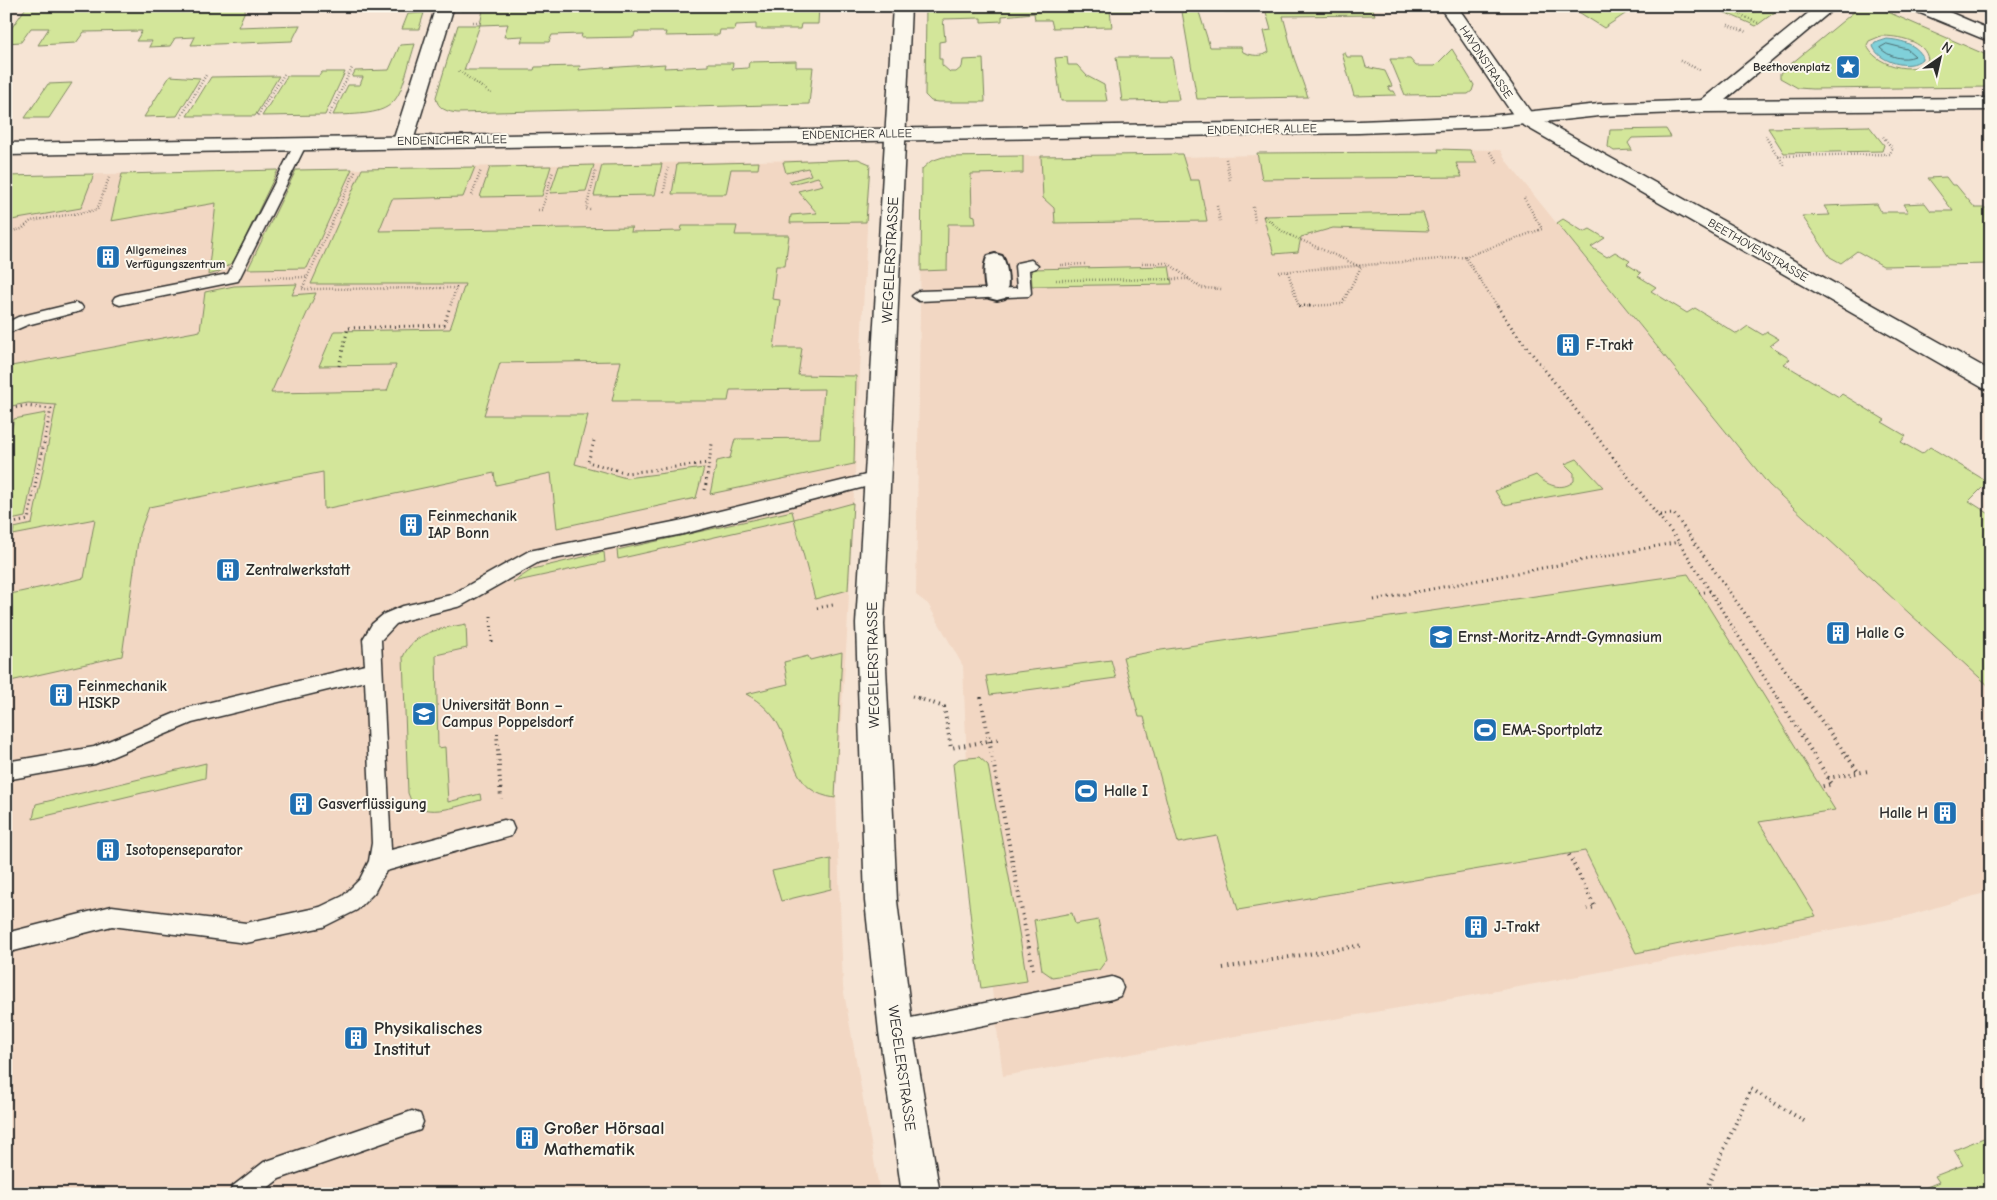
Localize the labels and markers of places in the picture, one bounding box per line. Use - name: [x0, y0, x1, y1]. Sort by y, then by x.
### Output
- place icon: Beethovenplatz: [1835, 54, 1861, 80]
- place label: Beethovenplatz: [1753, 60, 1831, 74]
- place label: Allgemeines Verfügungszentrum: [126, 243, 225, 271]
- building icon: Allgemeines Verfügungszentrum: [95, 244, 121, 270]
- building icon: F-Trakt: [1555, 332, 1581, 358]
- place label: F-Trakt: [1586, 336, 1634, 354]
- place label: Feinmechanik IAP Bonn: [428, 507, 518, 542]
- building icon: Feinmechanik IAP Bonn: [398, 512, 424, 538]
- building icon: Zentralwerkstatt: [215, 557, 241, 583]
- place label: Zentralwerkstatt: [246, 561, 351, 579]
- building icon: Halle G: [1825, 620, 1851, 646]
- school or university icon: Ernst-Moritz-Arndt-Gymnasium: [1428, 624, 1454, 650]
- place label: Halle G: [1856, 624, 1905, 642]
- place label: Ernst-Moritz-Arndt-Gymnasium: [1458, 628, 1662, 646]
- place label: Feinmechanik HISKP: [78, 677, 168, 712]
- building icon: Feinmechanik HISKP: [48, 682, 74, 708]
- place label: Universität Bonn – Campus Poppelsdorf: [442, 696, 574, 731]
- school or university icon: Universität Bonn – Campus Poppelsdorf: [411, 701, 437, 727]
- sports icon: EMA-Sportplatz: [1472, 717, 1498, 743]
- place label: EMA-Sportplatz: [1502, 721, 1603, 739]
- sports icon: Halle I: [1073, 778, 1099, 804]
- place label: Halle I: [1104, 782, 1148, 800]
- building icon: Gasverflüssigung: [288, 791, 314, 817]
- place label: Gasverflüssigung: [318, 795, 427, 813]
- building icon: Halle H: [1932, 800, 1958, 826]
- place label: Halle H: [1879, 804, 1928, 822]
- building icon: Isotopenseparator: [95, 837, 121, 863]
- place label: Isotopenseparator: [126, 841, 243, 859]
- building icon: J-Trakt: [1463, 914, 1489, 940]
- place label: J-Trakt: [1494, 918, 1541, 936]
- place label: Physikalisches Institut: [374, 1018, 482, 1060]
- building icon: Physikalisches Institut: [343, 1025, 369, 1051]
- place label: Großer Hörsaal Mathematik: [544, 1118, 664, 1160]
- building icon: Großer Hörsaal Mathematik: [514, 1125, 540, 1151]

